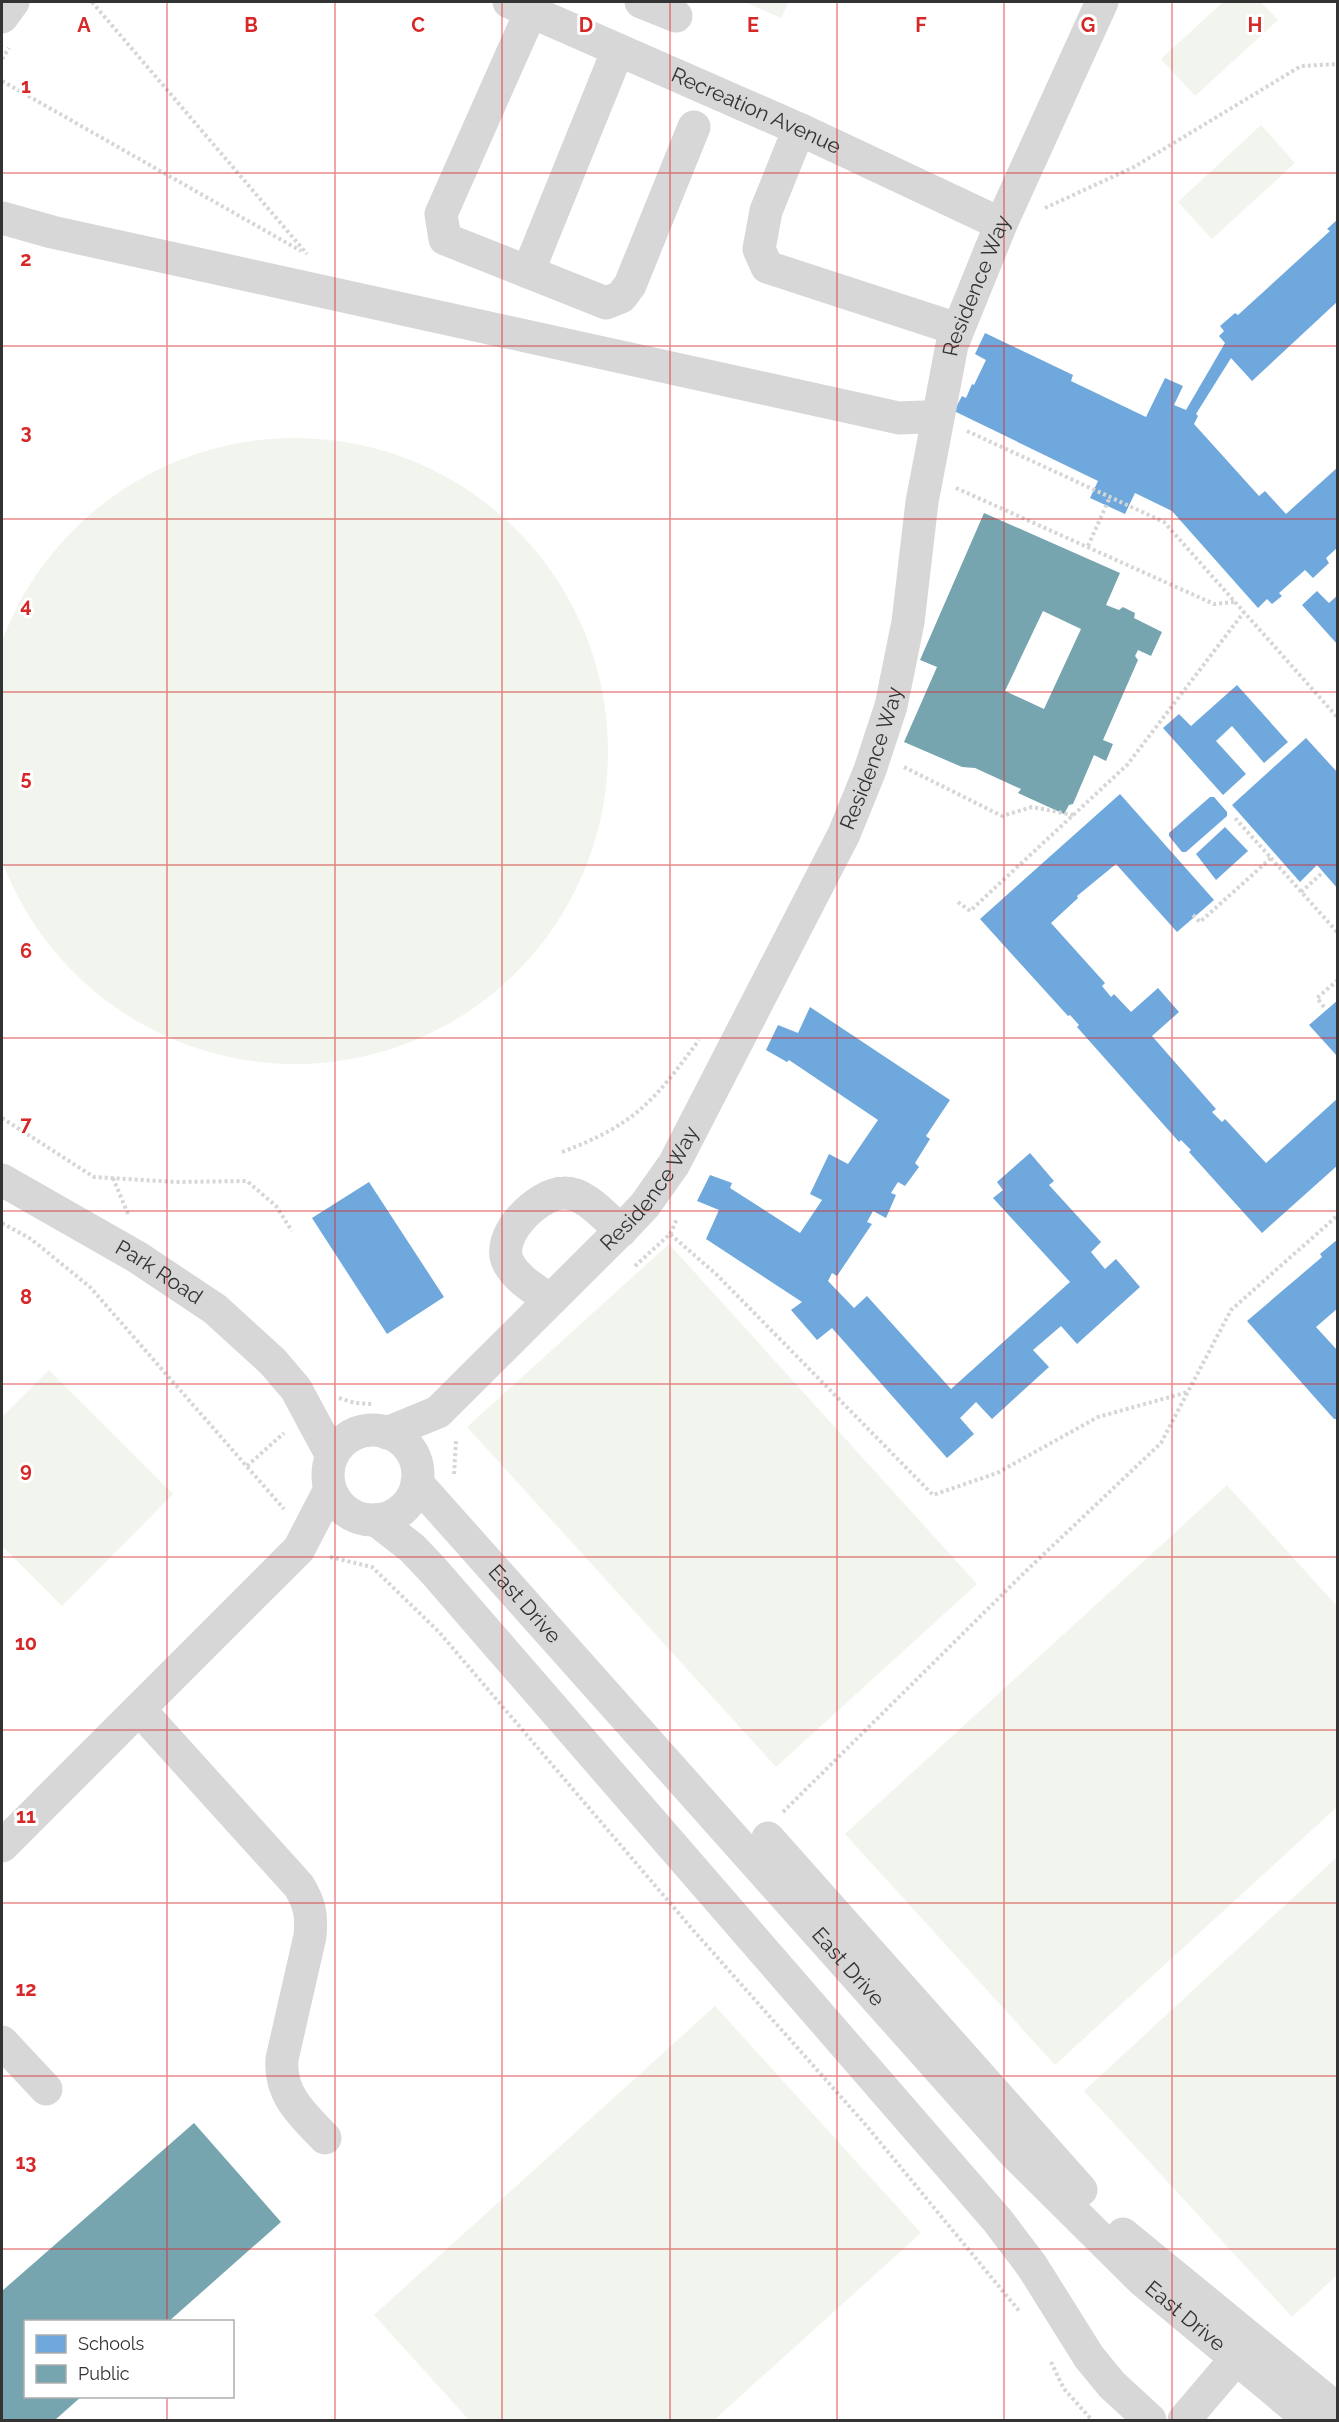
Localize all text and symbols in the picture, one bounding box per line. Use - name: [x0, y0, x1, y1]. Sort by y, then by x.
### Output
- text: A: [77, 13, 91, 37]
- text: B: [244, 13, 258, 37]
- text: C: [411, 13, 425, 37]
- text: D: [579, 13, 593, 37]
- text: E: [747, 13, 759, 37]
- text: F: [915, 13, 927, 37]
- text: G: [1081, 13, 1095, 37]
- text: H: [1248, 13, 1262, 37]
- street label: Recreation Avenue: [668, 62, 845, 159]
- text: 1: [21, 74, 31, 98]
- street label: Residence Way: [937, 211, 1015, 358]
- text: 2: [20, 247, 32, 271]
- text: 3: [20, 420, 32, 444]
- text: 4: [20, 593, 32, 617]
- street label: Residence Way: [834, 685, 907, 833]
- text: 5: [20, 766, 32, 790]
- text: 6: [20, 939, 32, 963]
- text: 7: [20, 1112, 32, 1136]
- street label: Residence Way: [595, 1122, 703, 1256]
- street label: Park Road: [111, 1234, 207, 1309]
- text: 8: [20, 1285, 32, 1309]
- text: 9: [20, 1458, 32, 1482]
- street label: East Drive: [484, 1559, 567, 1648]
- text: 10: [15, 1631, 37, 1655]
- text: 11: [16, 1804, 36, 1828]
- street label: East Drive: [807, 1922, 890, 2011]
- text: 12: [15, 1977, 37, 2001]
- text: 13: [15, 2150, 37, 2174]
- street label: East Drive: [1140, 2275, 1231, 2356]
- legend: [24, 2320, 234, 2398]
- text: Schools: [78, 2333, 145, 2354]
- text: Public: [78, 2363, 130, 2384]

